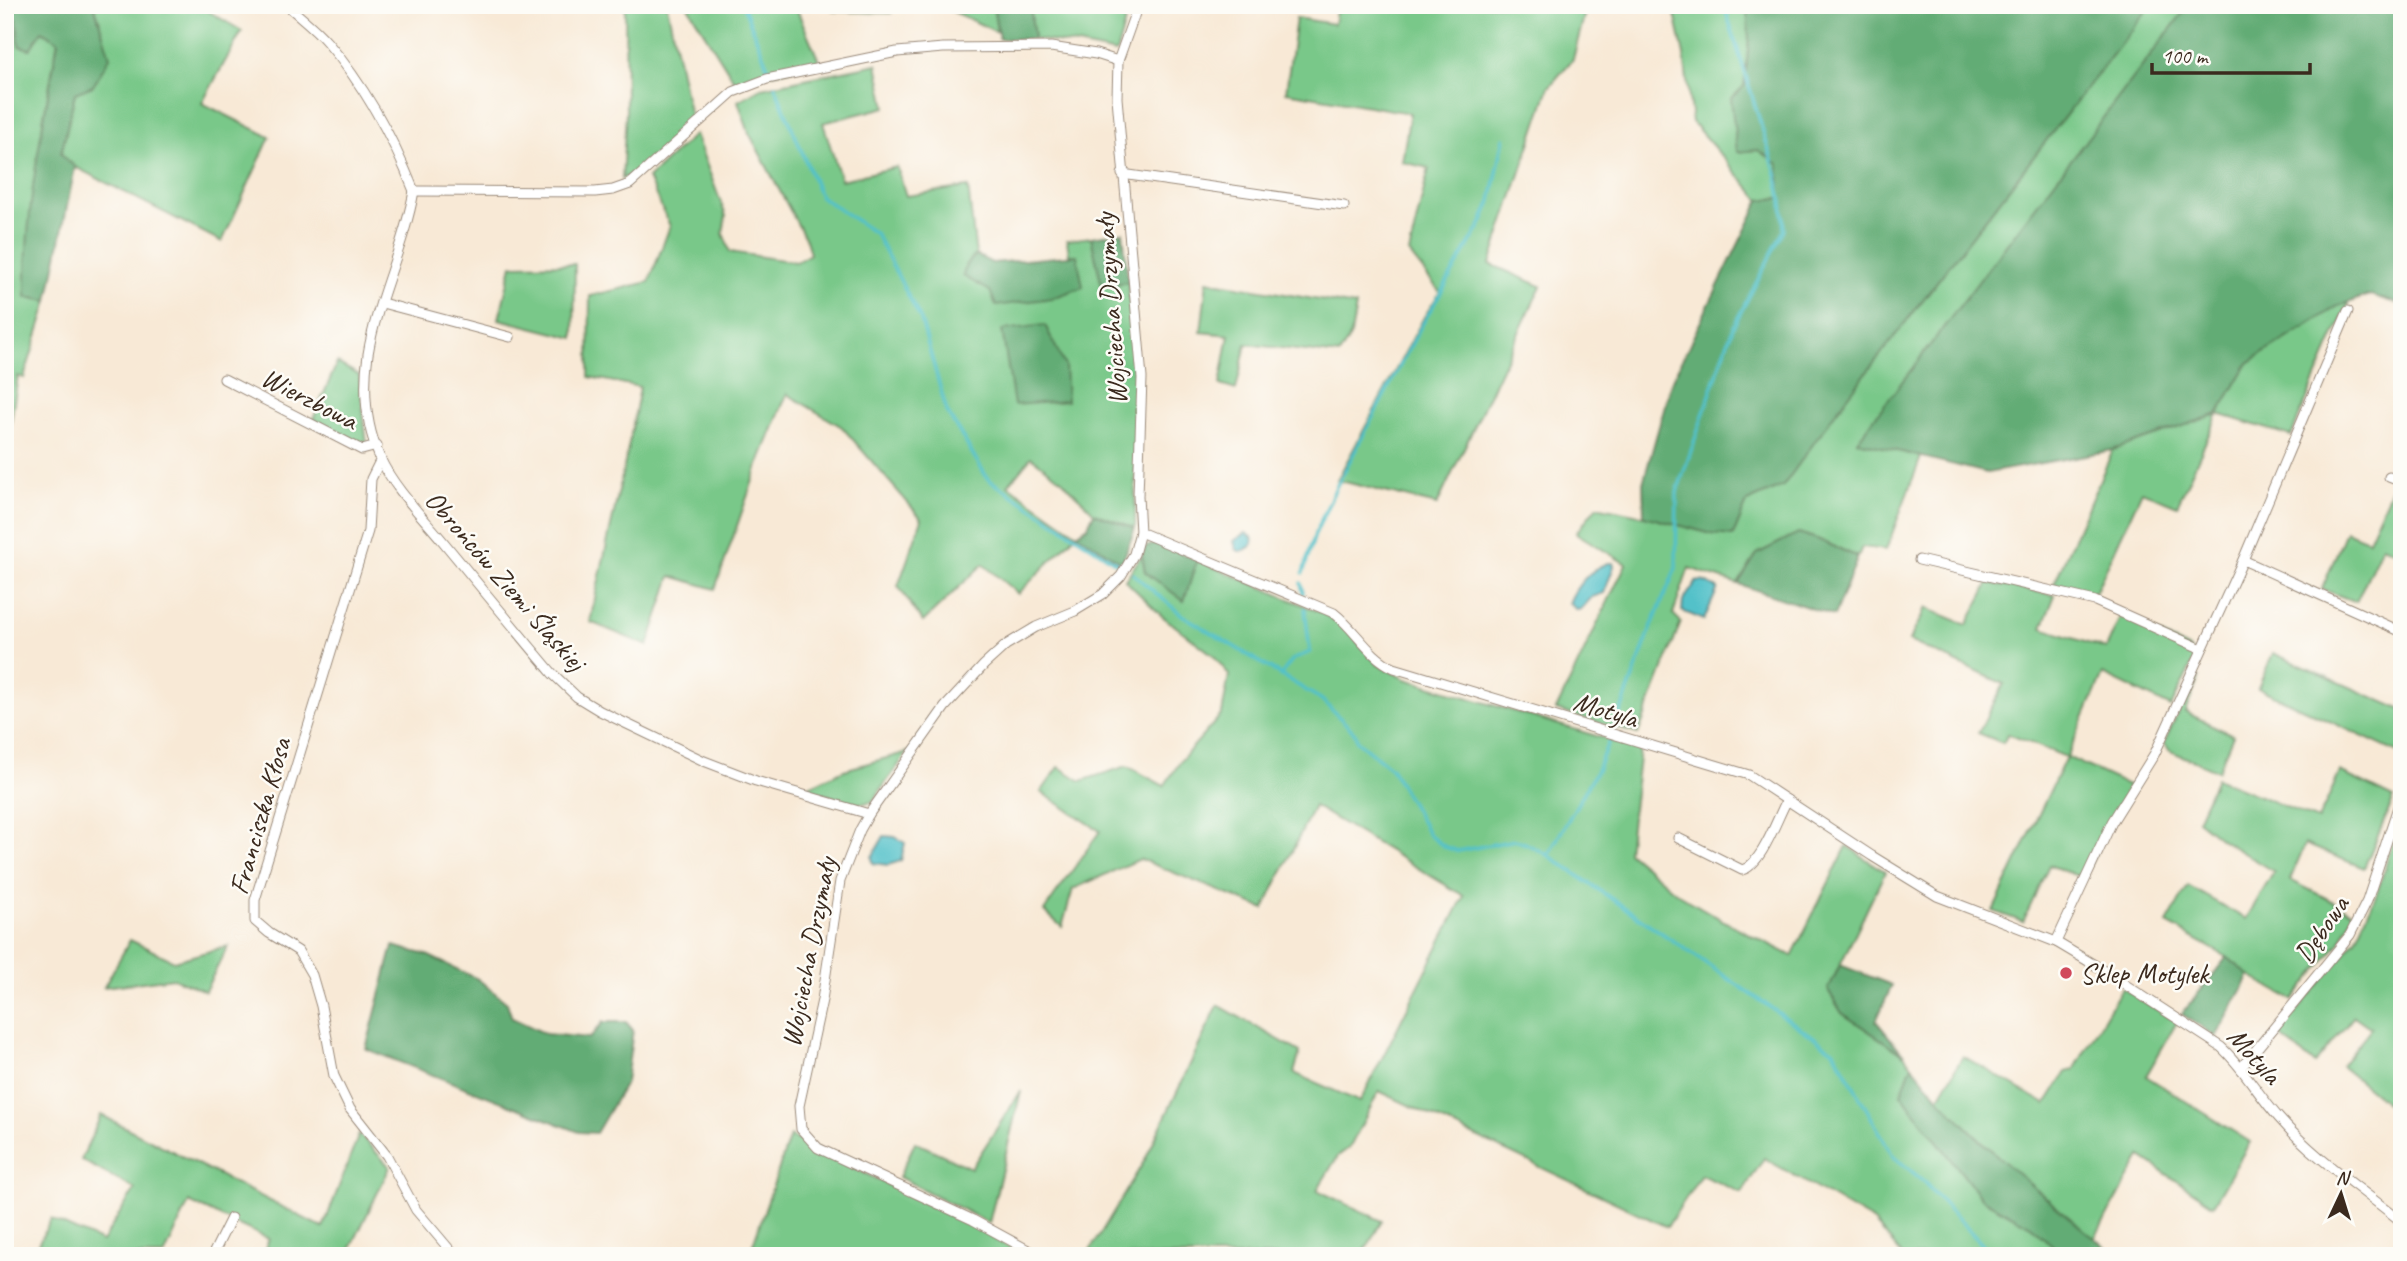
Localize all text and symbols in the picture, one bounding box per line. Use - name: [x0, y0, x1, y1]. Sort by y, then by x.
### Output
- scale bar: [2152, 32, 2309, 76]
- text: 100 m: [2162, 43, 2209, 69]
- street label: Wojciecha Drzymały: [1086, 209, 1135, 406]
- street label: Wierzbowa: [256, 359, 365, 438]
- street label: Obrońców Ziemi Śląskiej: [418, 483, 596, 680]
- street label: Motyla: [1570, 683, 1644, 736]
- street label: Franciszka Kłosa: [221, 732, 299, 898]
- street label: Wojciecha Drzymały: [773, 852, 844, 1050]
- street label: Dębowa: [2286, 888, 2357, 969]
- place label: Sklep Motylek: [2080, 956, 2211, 991]
- marker: Sklep Motylek: [2058, 965, 2074, 981]
- street label: Motyla: [2220, 1020, 2291, 1092]
- north arrow: [2306, 1160, 2376, 1230]
- text: N: [2335, 1166, 2352, 1191]

